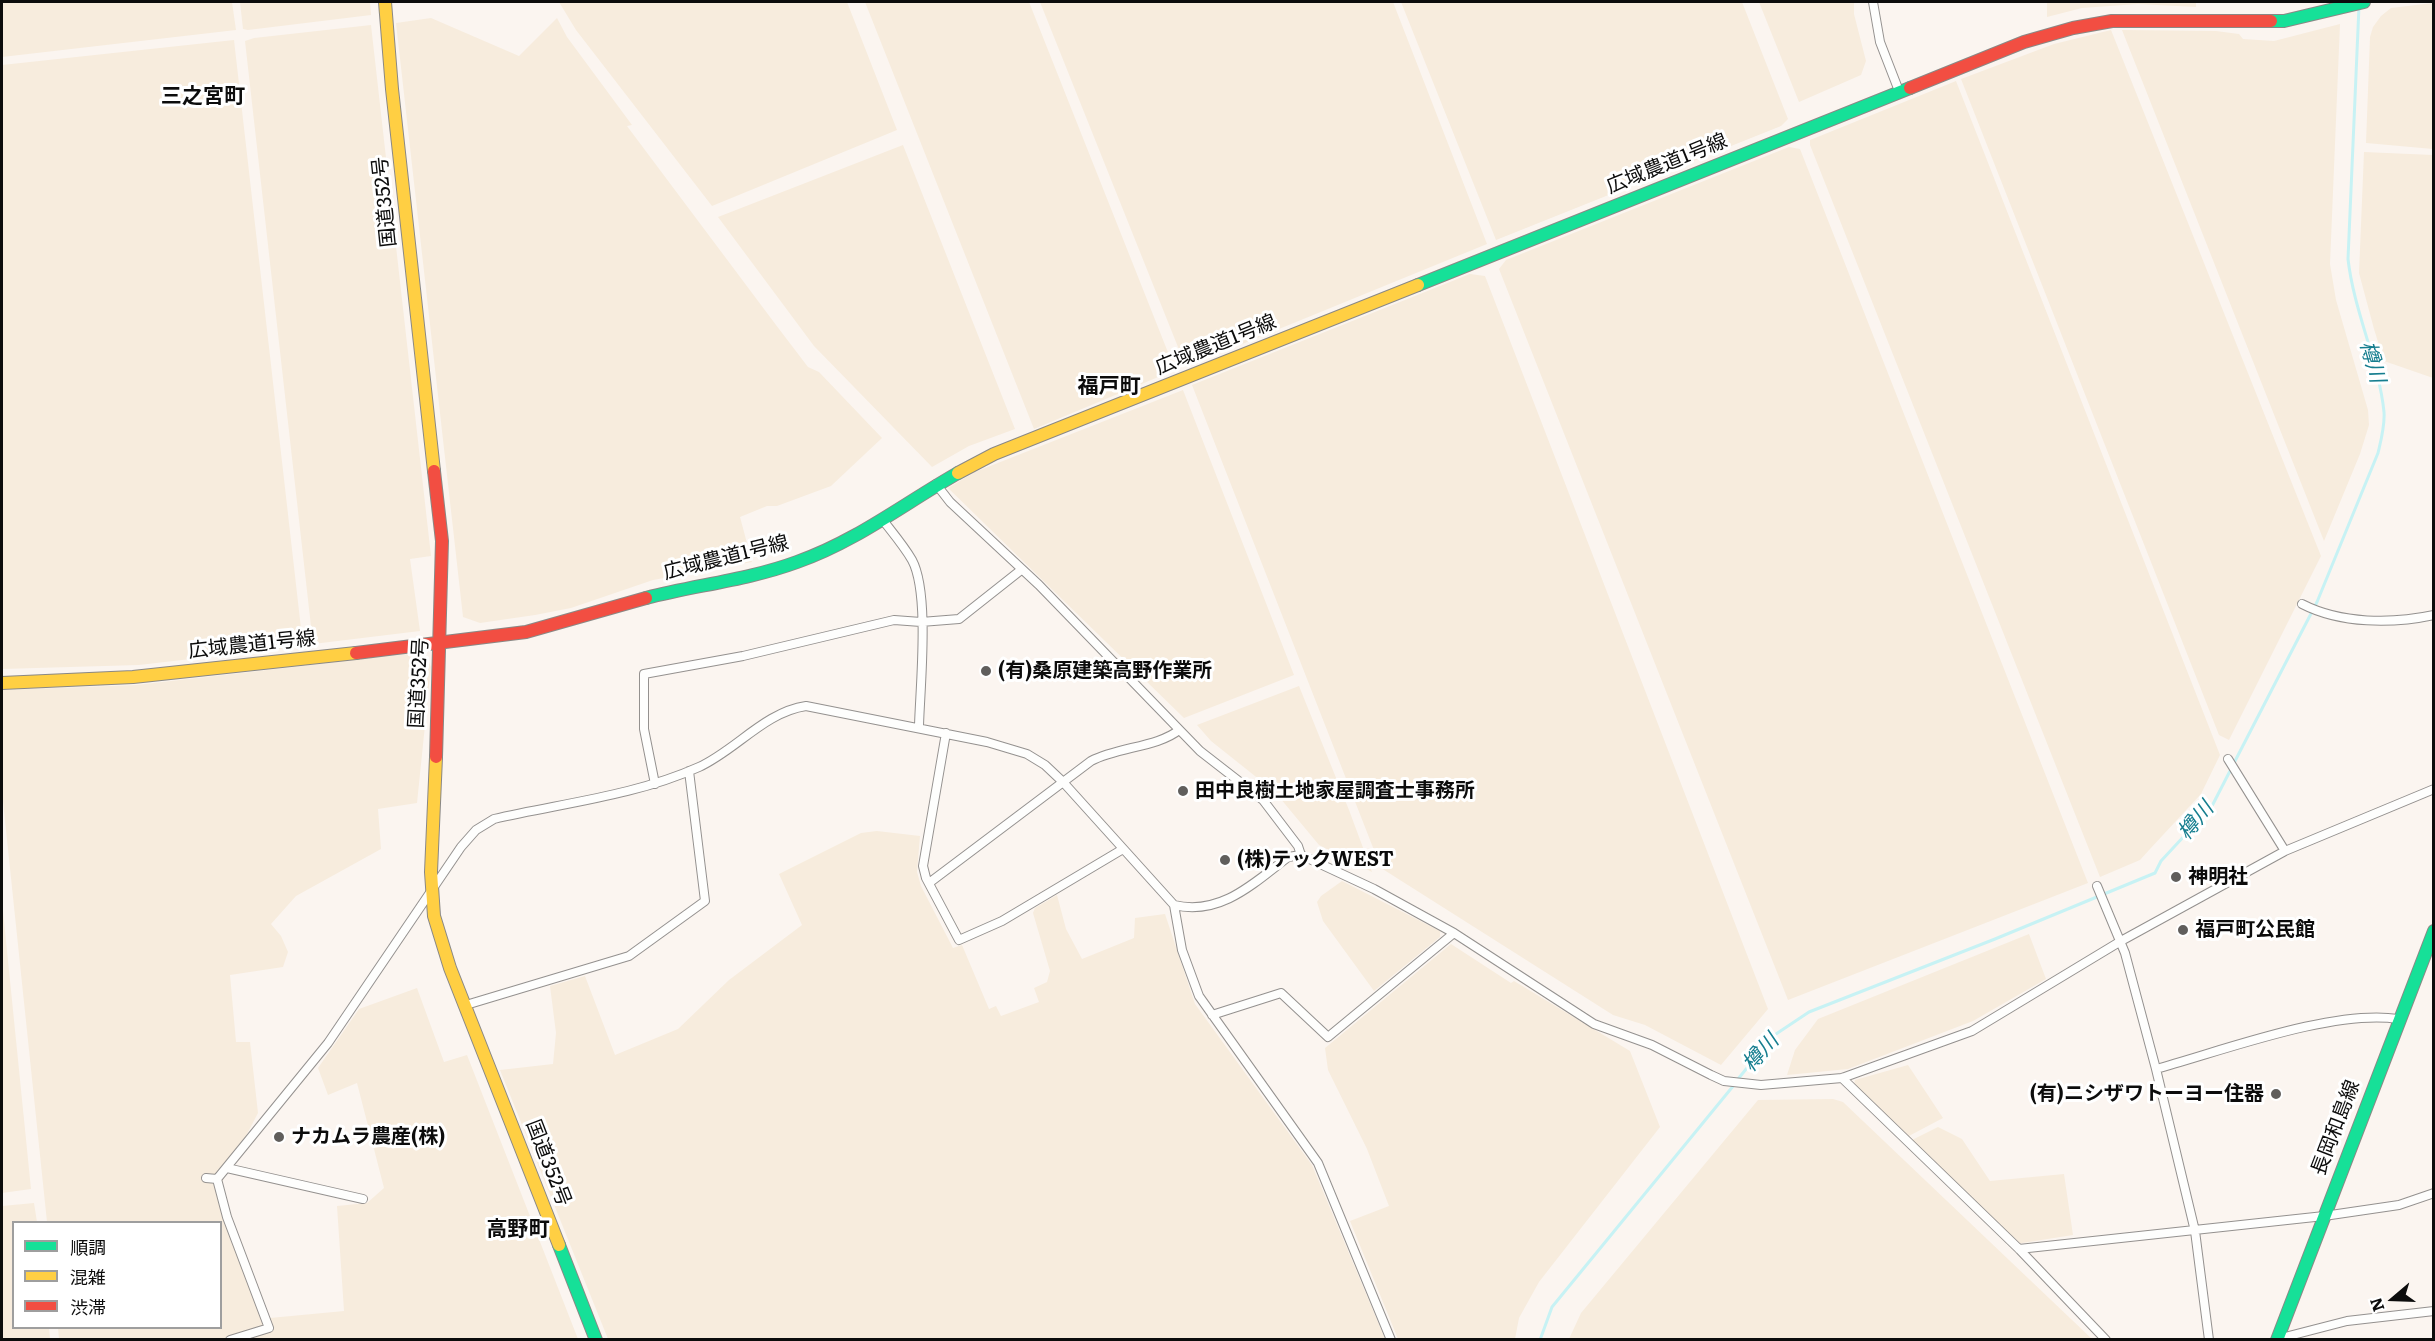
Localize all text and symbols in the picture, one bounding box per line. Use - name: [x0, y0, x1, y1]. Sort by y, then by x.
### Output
- district label: 三之宮町: [161, 84, 245, 110]
- street label: 広域農道1号線: [1603, 129, 1731, 199]
- street label: 国道352号: [368, 156, 402, 248]
- street label: 広域農道1号線: [1152, 310, 1280, 380]
- water label: 樽川: [2354, 338, 2390, 386]
- district label: 福戸町: [1078, 374, 1140, 400]
- street label: 広域農道1号線: [661, 531, 791, 585]
- street label: 広域農道1号線: [187, 626, 317, 664]
- street label: 国道352号: [405, 637, 433, 729]
- place label: (有)桑原建築高野作業所: [998, 659, 1212, 683]
- marker: (有)桑原建築高野作業所: [979, 664, 993, 678]
- place label: 田中良樹土地家屋調査士事務所: [1195, 779, 1475, 803]
- marker: 田中良樹土地家屋調査士事務所: [1176, 784, 1190, 798]
- water label: 樽川: [2173, 797, 2219, 845]
- place label: (株)テックWEST: [1237, 848, 1394, 872]
- marker: (株)テックWEST: [1218, 853, 1232, 867]
- place label: 神明社: [2188, 865, 2248, 889]
- marker: 神明社: [2169, 870, 2183, 884]
- place label: 福戸町公民館: [2195, 918, 2315, 942]
- marker: 福戸町公民館: [2176, 923, 2190, 937]
- water label: 樽川: [1738, 1029, 1784, 1077]
- street label: 長岡和島線: [2307, 1077, 2365, 1179]
- place label: (有)ニシザワトーヨー住器: [2030, 1082, 2264, 1106]
- marker: (有)ニシザワトーヨー住器: [2269, 1087, 2283, 1101]
- street label: 国道352号: [521, 1116, 575, 1210]
- place label: ナカムラ農産(株): [291, 1125, 445, 1149]
- marker: ナカムラ農産(株): [272, 1130, 286, 1144]
- district label: 高野町: [487, 1217, 549, 1243]
- legend: [12, 1221, 222, 1329]
- text: 順調: [70, 1233, 106, 1260]
- text: 混雑: [70, 1263, 106, 1290]
- north arrow: [2363, 1269, 2423, 1329]
- text: 渋滞: [70, 1293, 106, 1320]
- text: N: [2362, 1295, 2390, 1315]

